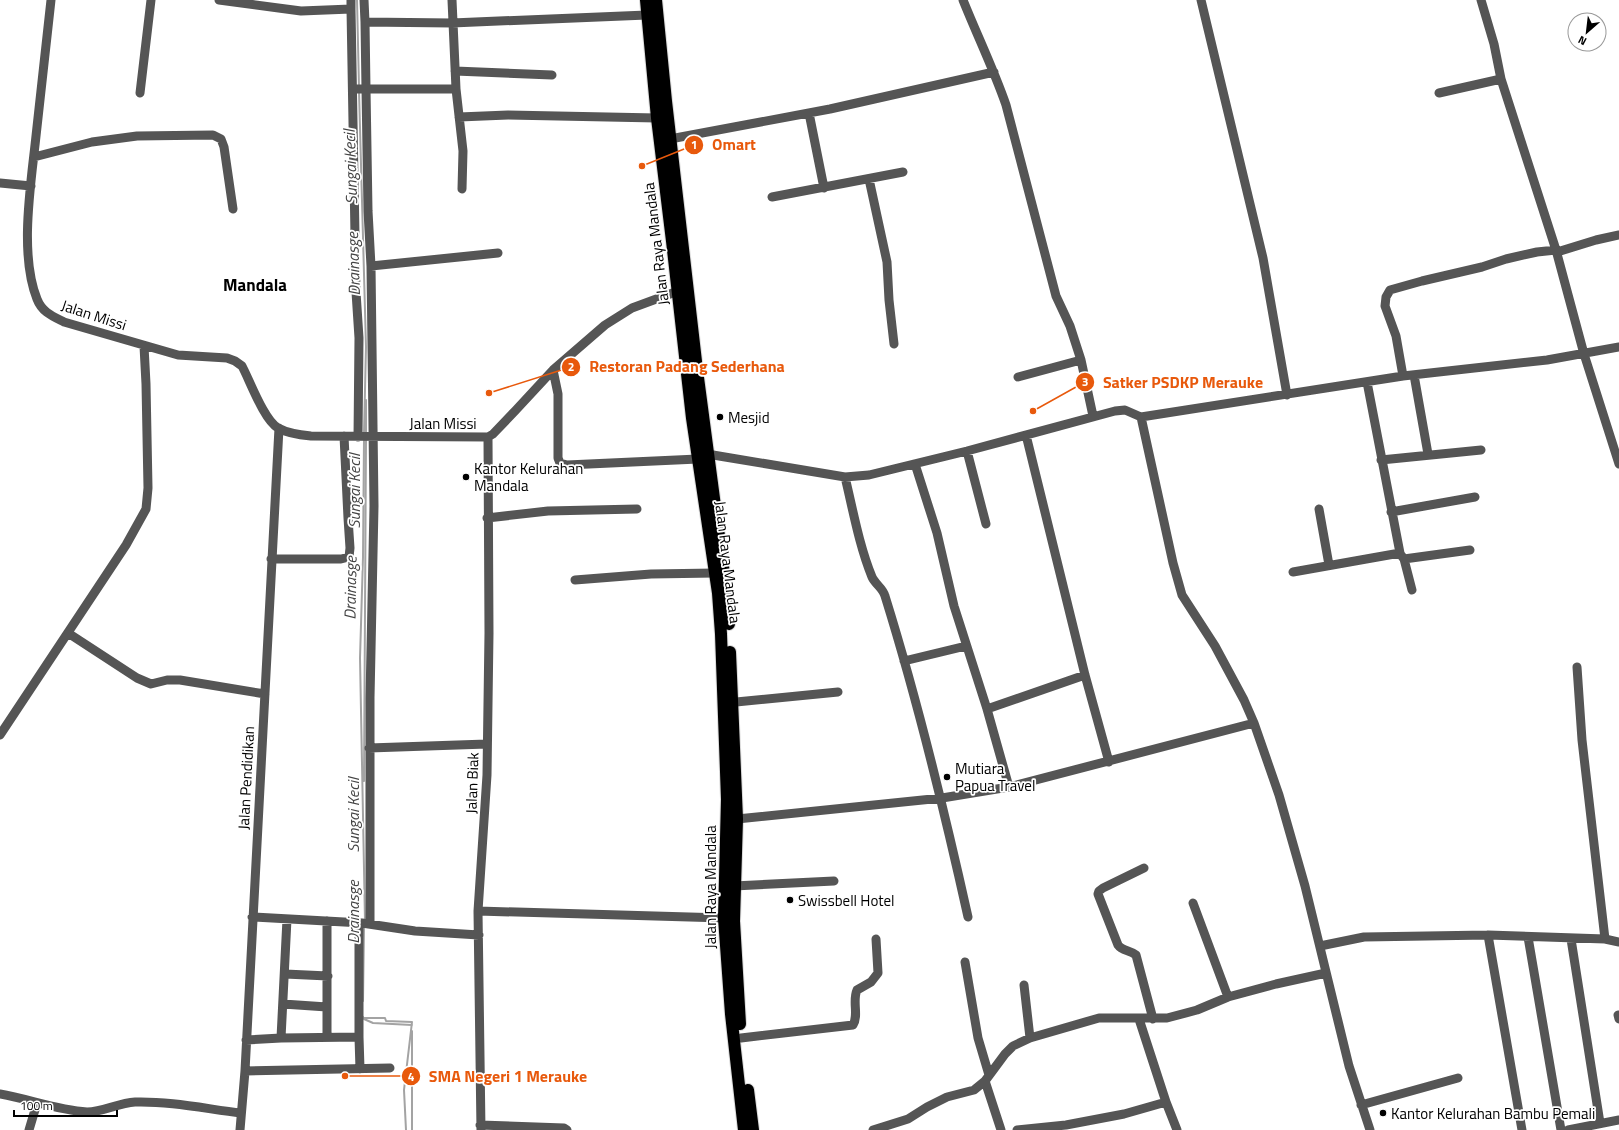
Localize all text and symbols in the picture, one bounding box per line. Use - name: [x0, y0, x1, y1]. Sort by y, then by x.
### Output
- north arrow: [1567, 12, 1607, 52]
- text: N: [1575, 32, 1589, 50]
- water label: Sungai Kecil: [337, 128, 363, 205]
- callout: Omart: [684, 131, 764, 159]
- text: Omart: [712, 132, 756, 156]
- text: 1: [691, 135, 697, 154]
- street label: Jalan Raya Mandala: [637, 181, 675, 307]
- water label: Drainasge: [340, 230, 366, 296]
- district label: Mandala: [223, 272, 287, 298]
- street label: Jalan Missi: [58, 294, 130, 336]
- callout: Restoran Padang Sederhana: [561, 353, 793, 381]
- text: Restoran Padang Sederhana: [589, 354, 785, 378]
- text: 2: [568, 357, 574, 376]
- callout: Satker PSDKP Merauke: [1075, 368, 1271, 396]
- text: Satker PSDKP Merauke: [1103, 370, 1263, 394]
- text: 3: [1082, 372, 1088, 391]
- place label: Mesjid: [728, 406, 770, 429]
- street label: Jalan Missi: [409, 412, 477, 435]
- marker: Mesjid: [715, 412, 725, 422]
- water label: Sungai Kecil: [342, 452, 366, 528]
- place label: Kantor Kelurahan Mandala: [474, 457, 583, 497]
- marker: Kantor Kelurahan Mandala: [461, 472, 471, 482]
- street label: Jalan Raya Mandala: [709, 499, 747, 625]
- water label: Drainasge: [337, 554, 363, 620]
- street label: Jalan Pendidikan: [232, 726, 260, 830]
- street label: Jalan Biak: [459, 752, 485, 814]
- place label: Mutiara Papua Travel: [955, 757, 1035, 797]
- marker: Mutiara Papua Travel: [942, 772, 952, 782]
- water label: Sungai Kecil: [341, 776, 365, 852]
- street label: Jalan Raya Mandala: [699, 825, 722, 949]
- water label: Drainasge: [341, 879, 365, 944]
- place label: Swissbell Hotel: [798, 889, 895, 912]
- marker: Swissbell Hotel: [785, 895, 795, 905]
- callout: SMA Negeri 1 Merauke: [401, 1062, 595, 1090]
- text: SMA Negeri 1 Merauke: [429, 1064, 587, 1088]
- text: 4: [408, 1067, 415, 1086]
- scale bar: [14, 1092, 117, 1118]
- text: 100 m: [20, 1096, 53, 1115]
- place label: Kantor Kelurahan Bambu Pemali: [1391, 1102, 1595, 1125]
- marker: Kantor Kelurahan Bambu Pemali: [1378, 1108, 1388, 1118]

